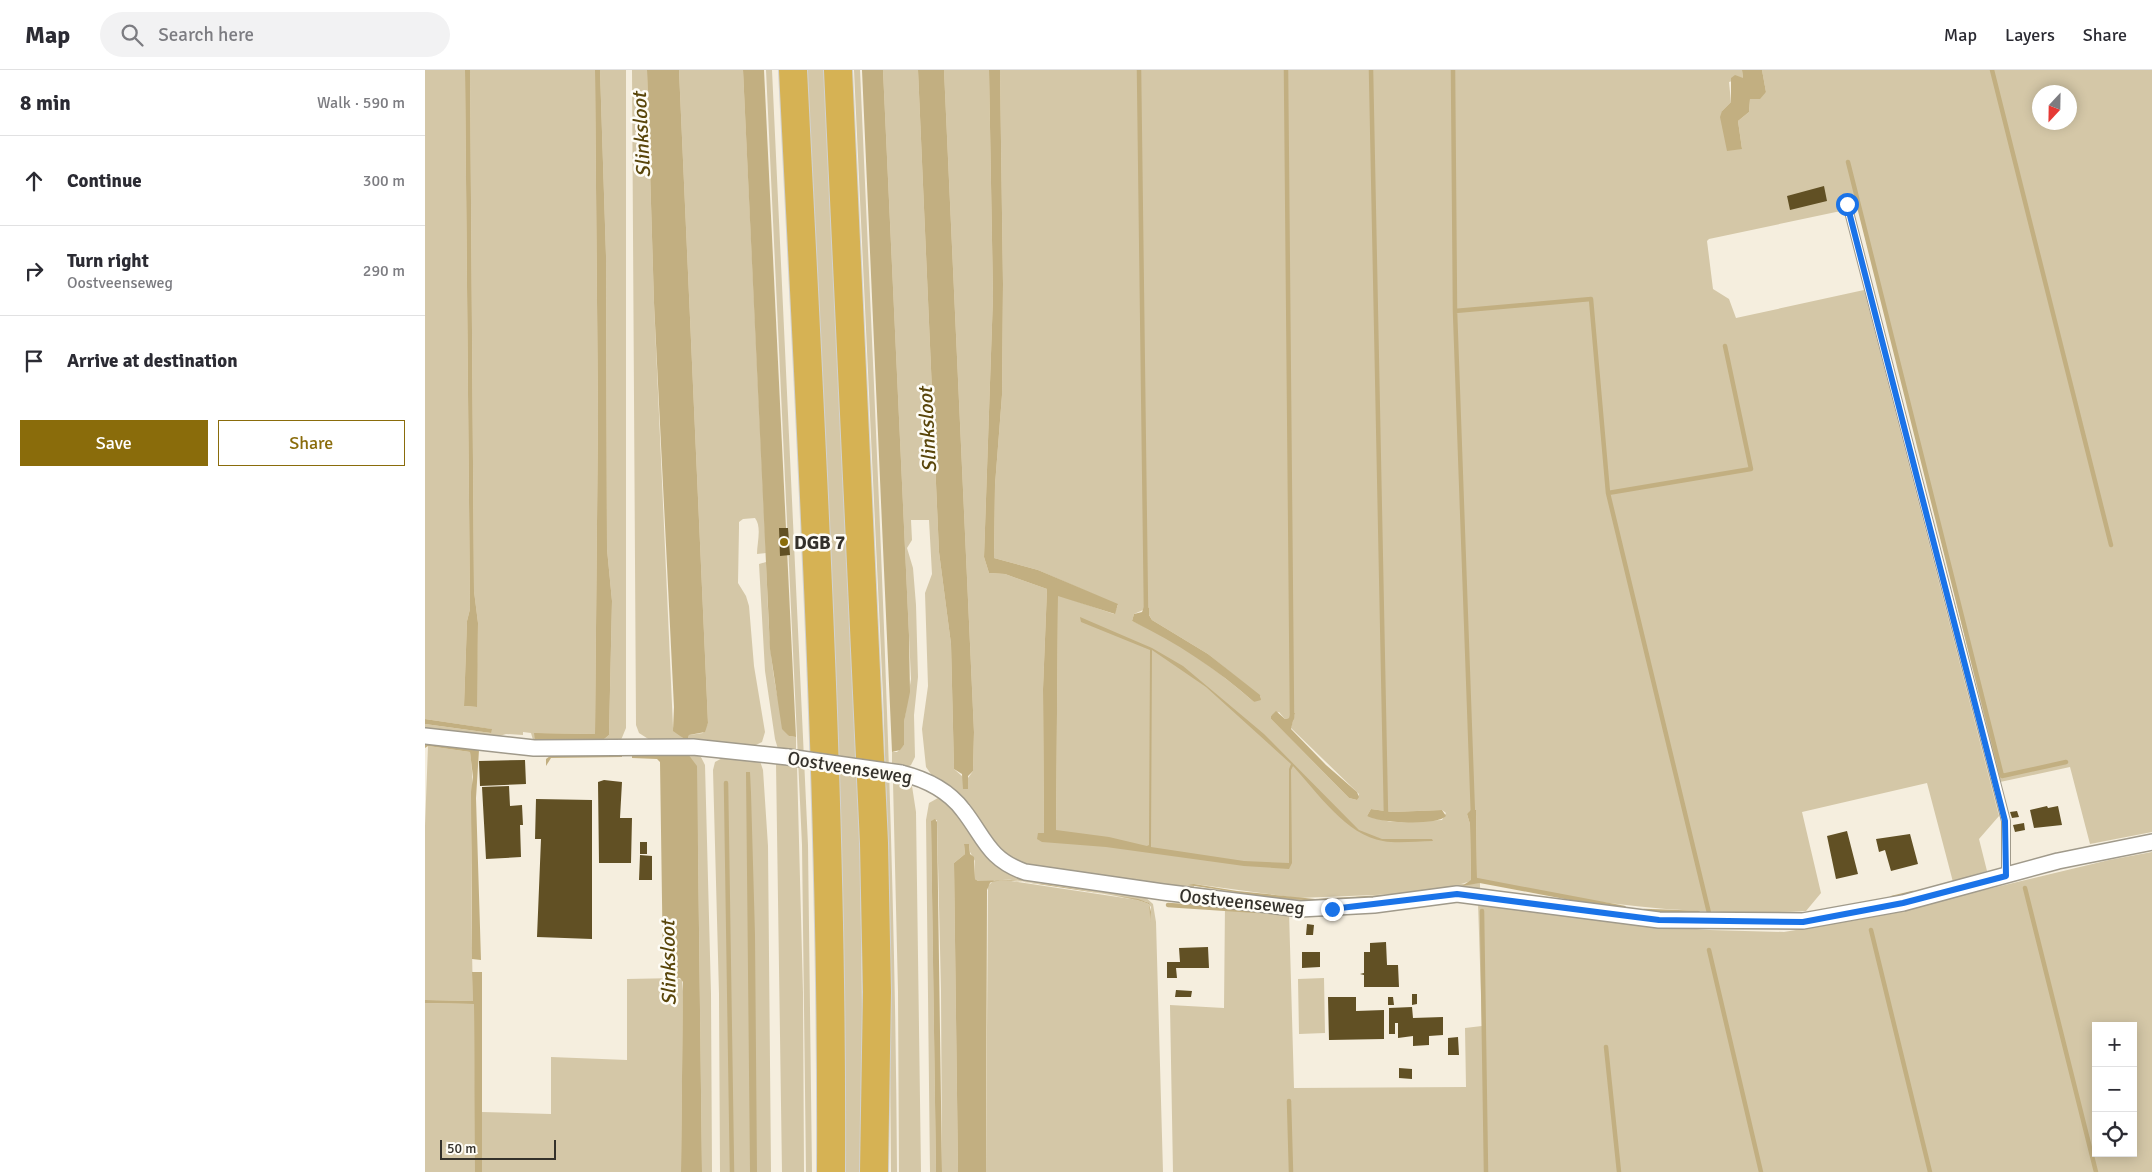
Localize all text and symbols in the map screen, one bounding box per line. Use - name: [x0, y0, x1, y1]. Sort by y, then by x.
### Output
- search box: [100, 12, 450, 57]
- text: Map: [25, 20, 70, 50]
- icon: search: [118, 21, 146, 49]
- text: Search here: [158, 23, 254, 47]
- text: Map: [1944, 24, 1977, 46]
- text: Layers: [2005, 24, 2055, 46]
- text: Share: [2083, 24, 2127, 46]
- north arrow: [2032, 85, 2077, 130]
- text: 8 min: [20, 90, 71, 116]
- water label: Slinksloot: [627, 90, 656, 178]
- text: Walk · 590 m: [317, 93, 405, 113]
- icon: ahead: [20, 167, 48, 195]
- text: Continue: [67, 169, 142, 193]
- text: 300 m: [363, 171, 405, 191]
- route start: [1836, 193, 1859, 216]
- text: Turn right: [67, 249, 149, 273]
- icon: right: [20, 257, 48, 285]
- text: 290 m: [363, 261, 405, 281]
- text: Oostveenseweg: [67, 273, 173, 293]
- icon: arrive: [20, 347, 48, 375]
- text: Arrive at destination: [67, 349, 238, 373]
- water label: Slinksloot: [913, 385, 942, 473]
- button: Save: [20, 420, 208, 466]
- button: Share: [218, 420, 405, 466]
- place label: DGB 7: [794, 531, 845, 555]
- marker: DGB 7: [778, 536, 790, 548]
- street label: Oostveenseweg: [786, 746, 914, 790]
- street label: Oostveenseweg: [1178, 883, 1306, 921]
- route end: [1321, 898, 1344, 921]
- water label: Slinksloot: [655, 918, 682, 1006]
- map controls: [2092, 1022, 2137, 1157]
- button: +: [2092, 1022, 2137, 1067]
- button: −: [2092, 1067, 2137, 1112]
- button: locate: [2092, 1112, 2137, 1157]
- scale bar: [440, 1137, 556, 1160]
- text: 50 m: [447, 1140, 476, 1157]

